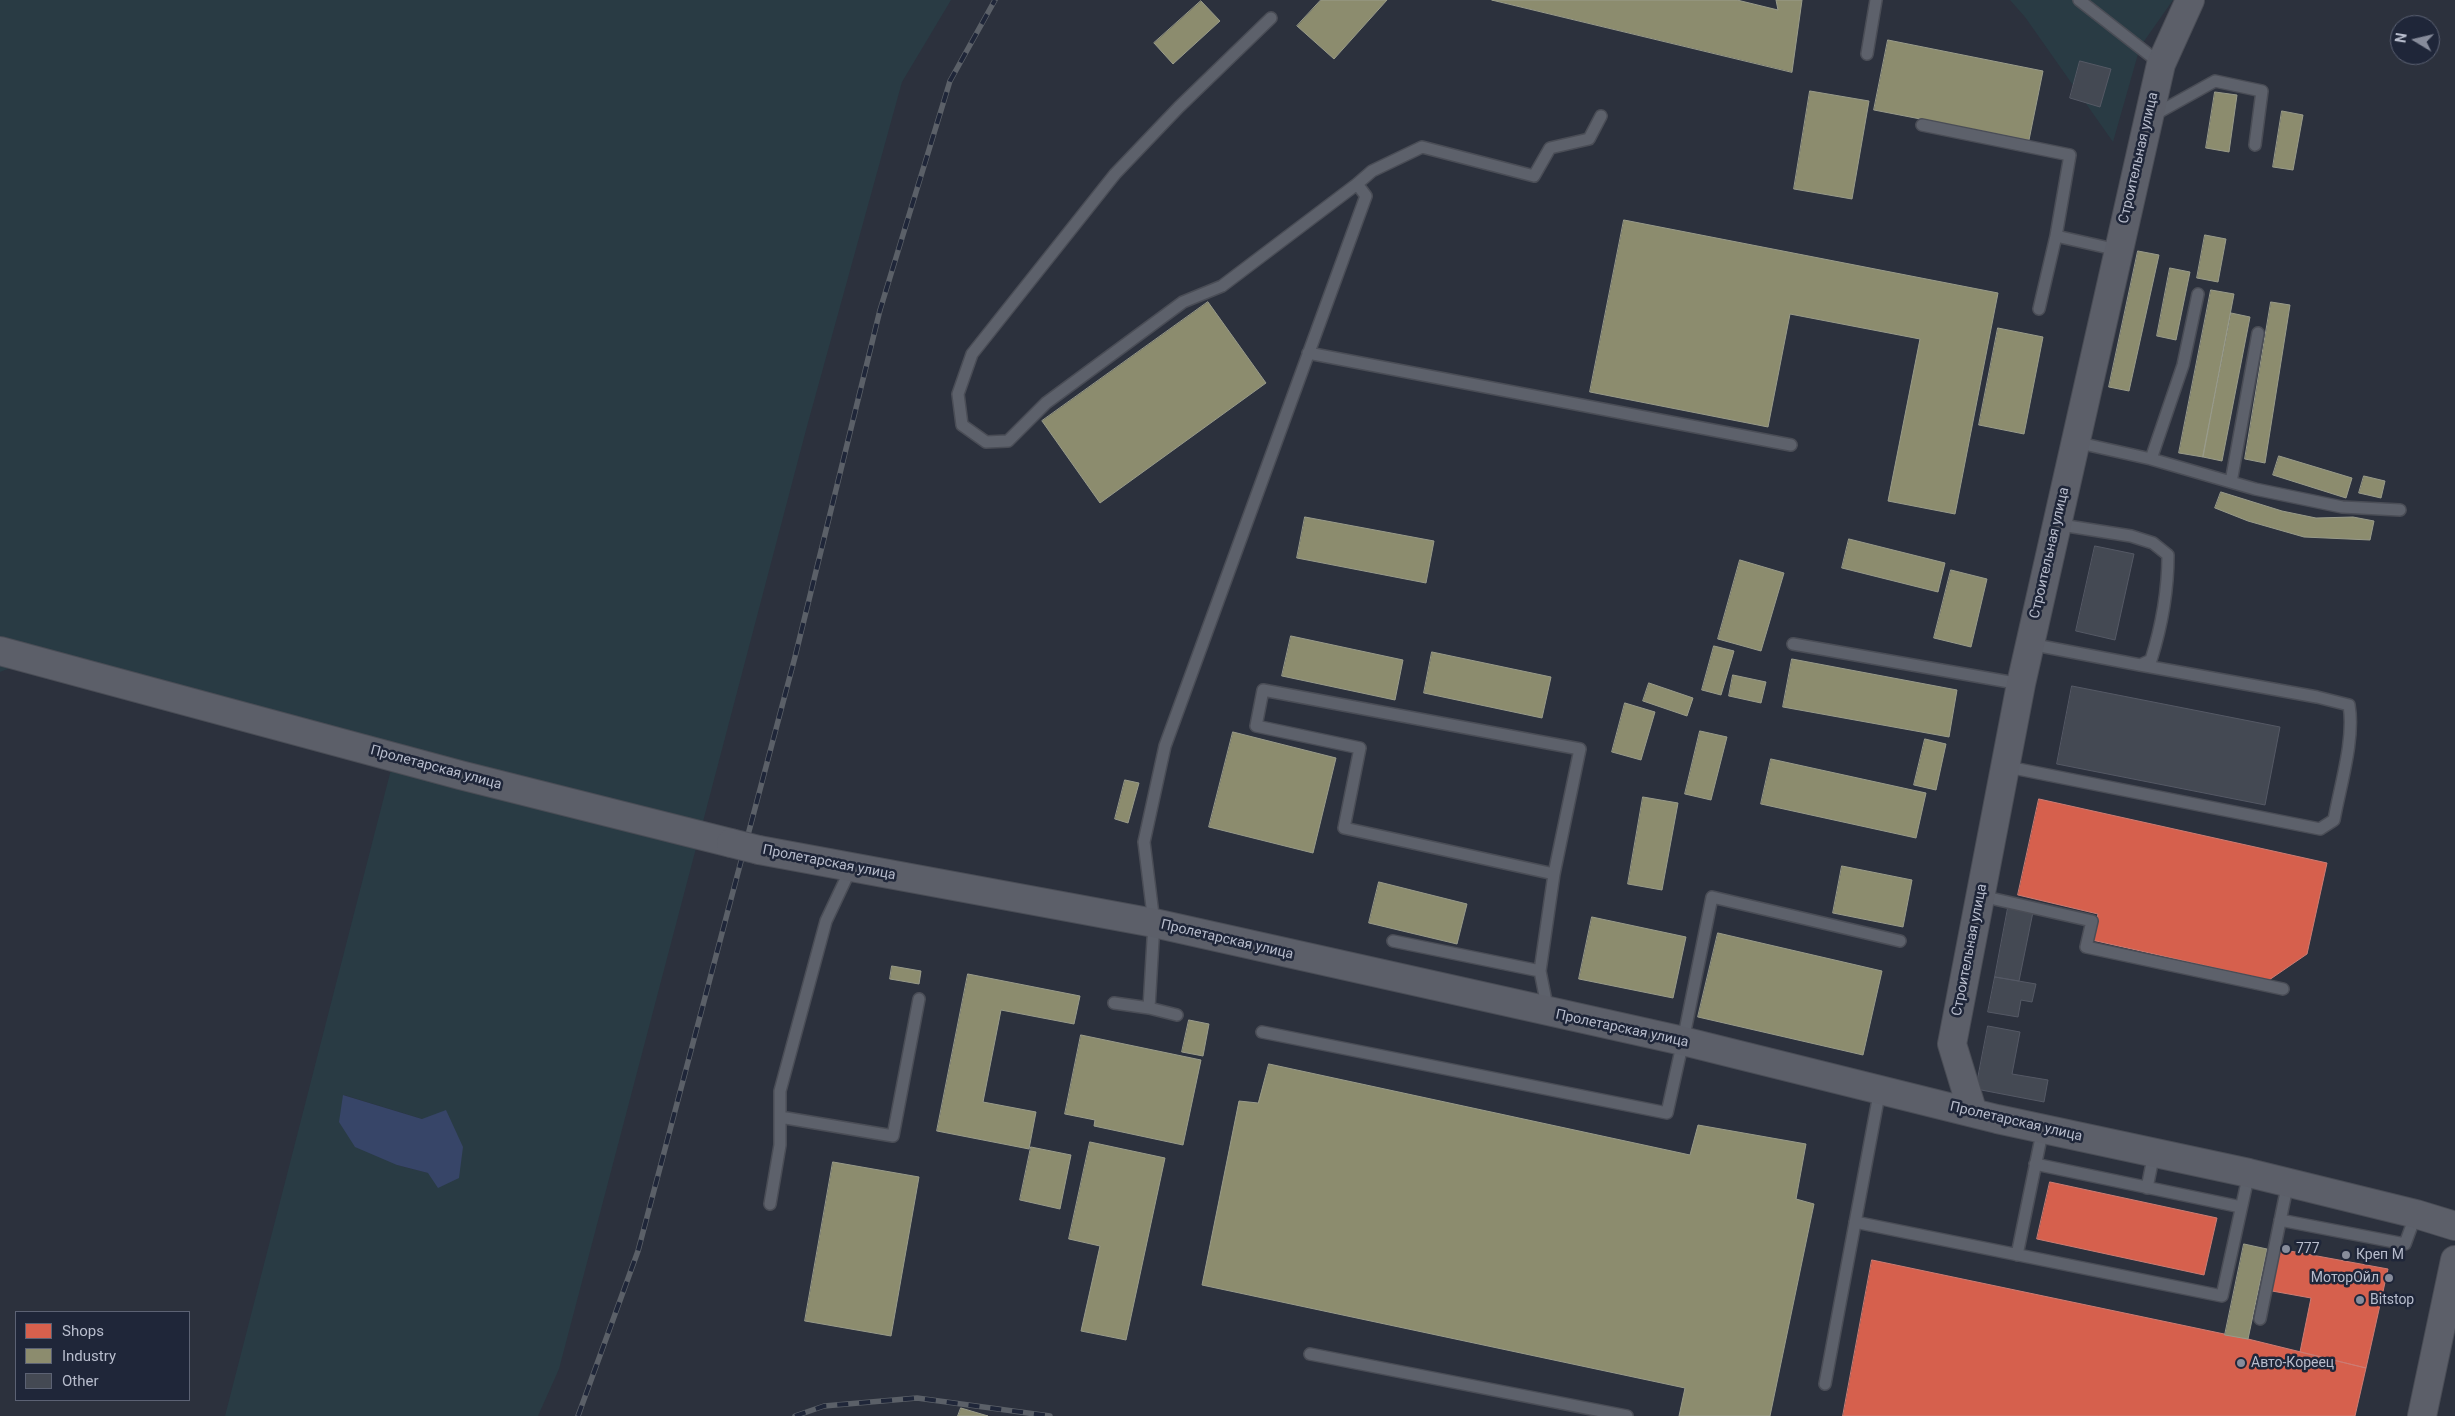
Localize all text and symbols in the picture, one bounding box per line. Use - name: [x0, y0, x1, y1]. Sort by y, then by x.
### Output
- north arrow: [2390, 15, 2440, 65]
- text: N: [2392, 32, 2410, 44]
- street label: Строительная улица: [2116, 91, 2162, 225]
- street label: Строительная улица: [2027, 486, 2073, 620]
- street label: Пролетарская улица: [368, 742, 504, 794]
- street label: Пролетарская улица: [761, 842, 897, 884]
- street label: Строительная улица: [1949, 882, 1991, 1018]
- street label: Пролетарская улица: [1159, 917, 1295, 963]
- street label: Пролетарская улица: [1554, 1007, 1690, 1051]
- street label: Пролетарская улица: [1948, 1099, 2084, 1145]
- place label: 777: [2296, 1241, 2320, 1257]
- marker: 777: [2280, 1243, 2292, 1255]
- place label: Креп М: [2356, 1247, 2404, 1263]
- marker: Креп М: [2340, 1249, 2352, 1261]
- place label: МоторОйл: [2311, 1270, 2379, 1286]
- marker: МоторОйл: [2383, 1272, 2395, 1284]
- place label: Bitstop: [2370, 1292, 2414, 1308]
- marker: Bitstop: [2354, 1294, 2366, 1306]
- legend: [15, 1311, 190, 1401]
- text: Shops: [62, 1322, 104, 1340]
- text: Industry: [62, 1347, 116, 1365]
- place label: Авто-Кореец: [2251, 1355, 2334, 1371]
- marker: Авто-Кореец: [2235, 1357, 2247, 1369]
- text: Other: [62, 1372, 99, 1390]

